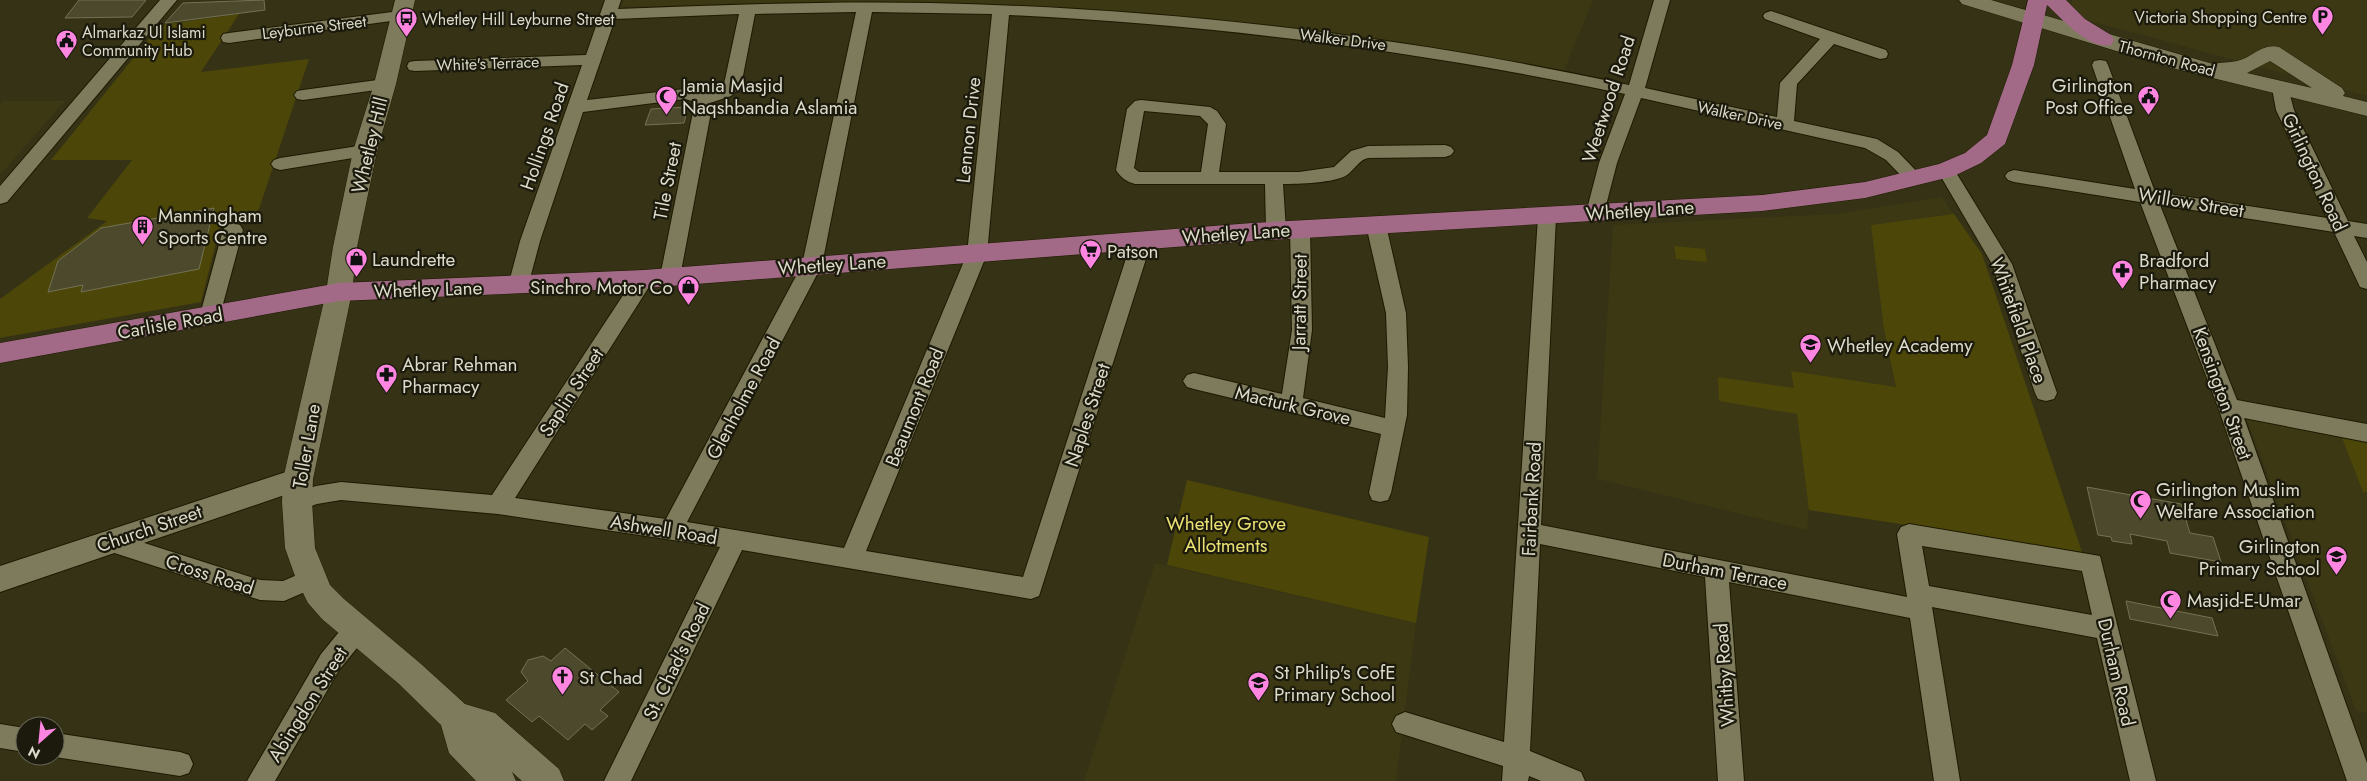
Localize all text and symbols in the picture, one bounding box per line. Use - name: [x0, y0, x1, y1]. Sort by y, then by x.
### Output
- parking icon: Victoria Shopping Centre: [2311, 5, 2335, 36]
- place label: Victoria Shopping Centre: [2134, 6, 2307, 29]
- bus stop icon: Whetley Hill Leyburne Street: [394, 7, 418, 38]
- place label: Whetley Hill Leyburne Street: [422, 8, 615, 31]
- street label: Leyburne Street: [261, 10, 368, 45]
- place label: Almarkaz Ul Islami Community Hub: [82, 21, 206, 62]
- street label: Walker Drive: [1299, 23, 1387, 56]
- public building icon: Almarkaz Ul Islami Community Hub: [54, 29, 78, 60]
- street label: Weetwood Road: [1575, 32, 1642, 166]
- street label: Thornton Road: [2116, 35, 2218, 82]
- street label: White's Terrace: [436, 50, 540, 77]
- place label: Jamia Masjid Naqshbandia Aslamia: [679, 72, 858, 121]
- place label: Girlington Post Office: [2045, 72, 2133, 121]
- street label: Lennon Drive: [950, 75, 988, 184]
- street label: Hollings Road: [513, 78, 576, 194]
- mosque icon: Jamia Masjid Naqshbandia Aslamia: [654, 84, 678, 115]
- public building icon: Girlington Post Office: [2137, 84, 2161, 115]
- street label: Whetley Hill: [344, 94, 394, 196]
- street label: Walker Drive: [1695, 95, 1785, 136]
- street label: Girlington Road: [2275, 109, 2354, 236]
- street label: Tile Street: [647, 139, 688, 222]
- street label: Willow Street: [2136, 181, 2246, 224]
- street label: Whetley Lane: [1585, 193, 1695, 228]
- place label: Manningham Sports Centre: [158, 202, 268, 251]
- building icon: Manningham Sports Centre: [130, 214, 154, 245]
- street label: Whetley Lane: [1181, 216, 1291, 251]
- place label: Patson: [1107, 238, 1159, 265]
- supermarket icon: Patson: [1079, 239, 1103, 270]
- place label: Laundrette: [372, 246, 456, 273]
- shop icon: Laundrette: [344, 247, 368, 278]
- street label: Whetley Lane: [777, 247, 887, 282]
- place label: Bradford Pharmacy: [2139, 247, 2217, 296]
- street label: Jarratt Street: [1285, 253, 1314, 353]
- street label: Whitefield Place: [1983, 254, 2054, 387]
- pharmacy icon: Bradford Pharmacy: [2111, 259, 2135, 290]
- street label: Whetley Lane: [373, 274, 483, 305]
- place label: Sinchro Motor Co: [530, 274, 673, 301]
- shop icon: Sinchro Motor Co: [677, 275, 701, 306]
- street label: Carlisle Road: [115, 301, 225, 346]
- street label: Kensington Street: [2186, 323, 2259, 464]
- street label: Glenholme Road: [700, 332, 787, 464]
- place label: Whetley Academy: [1827, 332, 1973, 359]
- school or university icon: Whetley Academy: [1799, 333, 1823, 364]
- street label: Saplin Street: [533, 342, 610, 442]
- street label: Beaumont Road: [878, 344, 951, 471]
- place label: Abrar Rehman Pharmacy: [402, 351, 518, 400]
- street label: Naples Street: [1058, 359, 1117, 470]
- pharmacy icon: Abrar Rehman Pharmacy: [374, 363, 398, 394]
- street label: Macturk Grove: [1233, 379, 1353, 432]
- street label: Toller Lane: [286, 401, 327, 491]
- street label: Fairbank Road: [1515, 441, 1548, 557]
- place label: Girlington Muslim Welfare Association: [2156, 476, 2315, 525]
- mosque icon: Girlington Muslim Welfare Association: [2128, 488, 2152, 519]
- street label: Church Street: [93, 498, 206, 559]
- street label: Ashwell Road: [609, 508, 719, 551]
- park label: Whetley Grove Allotments: [1166, 510, 1286, 559]
- place label: Girlington Primary School: [2199, 533, 2320, 582]
- school or university icon: Girlington Primary School: [2324, 545, 2348, 576]
- street label: Durham Terrace: [1660, 546, 1790, 597]
- street label: Cross Road: [162, 547, 258, 601]
- place label: Masjid-E-Umar: [2187, 587, 2301, 614]
- mosque icon: Masjid-E-Umar: [2159, 588, 2183, 619]
- street label: St. Chad's Road: [636, 598, 716, 724]
- street label: Durham Road: [2091, 615, 2142, 729]
- street label: Whitby Road: [1707, 622, 1742, 728]
- street label: Abingdon Street: [261, 641, 354, 767]
- place label: St Philip's CofE Primary School: [1274, 659, 1396, 708]
- place label: St Chad: [579, 664, 643, 691]
- church icon: St Chad: [551, 665, 575, 696]
- school or university icon: St Philip's CofE Primary School: [1246, 671, 1270, 702]
- north arrow: [15, 716, 65, 766]
- text: N: [25, 741, 44, 764]

